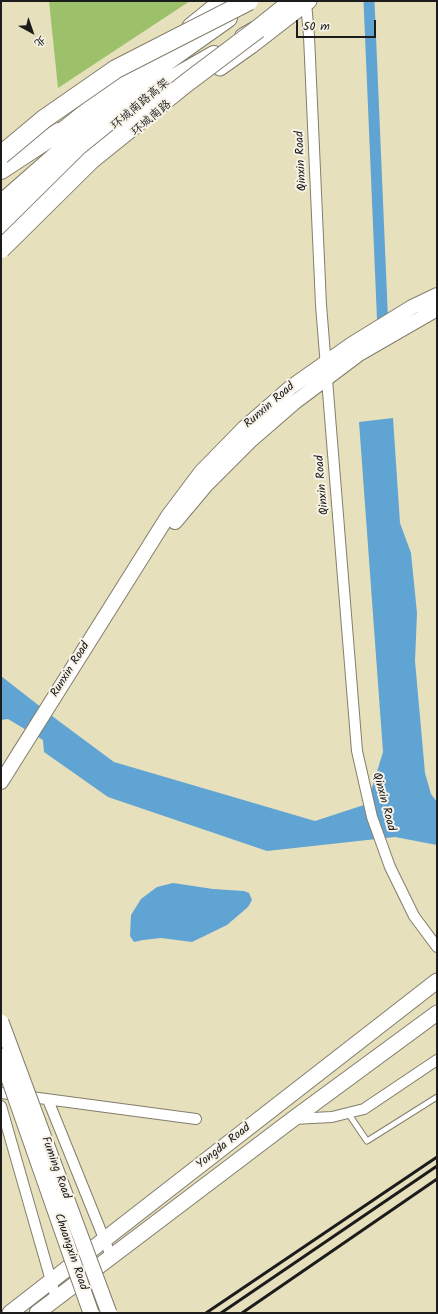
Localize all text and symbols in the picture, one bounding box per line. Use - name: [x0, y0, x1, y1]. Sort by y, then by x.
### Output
- north arrow: [12, 12, 52, 52]
- scale bar: [298, 12, 378, 38]
- text: 50 m: [303, 17, 330, 36]
- text: 北: [30, 31, 50, 52]
- street label: 环城南路高架: [109, 76, 173, 134]
- street label: 环城南路: [129, 98, 175, 140]
- street label: Qinxin Road: [293, 131, 311, 191]
- street label: Runxin Road: [242, 380, 298, 432]
- street label: Qinxin Road: [313, 454, 333, 516]
- street label: Runxin Road: [48, 640, 94, 700]
- street label: Qinxin Road: [368, 771, 398, 833]
- street label: Yongda Road: [194, 1121, 254, 1173]
- street label: Fuming Road: [37, 1135, 73, 1201]
- street label: Chuangxin Road: [50, 1212, 90, 1292]

